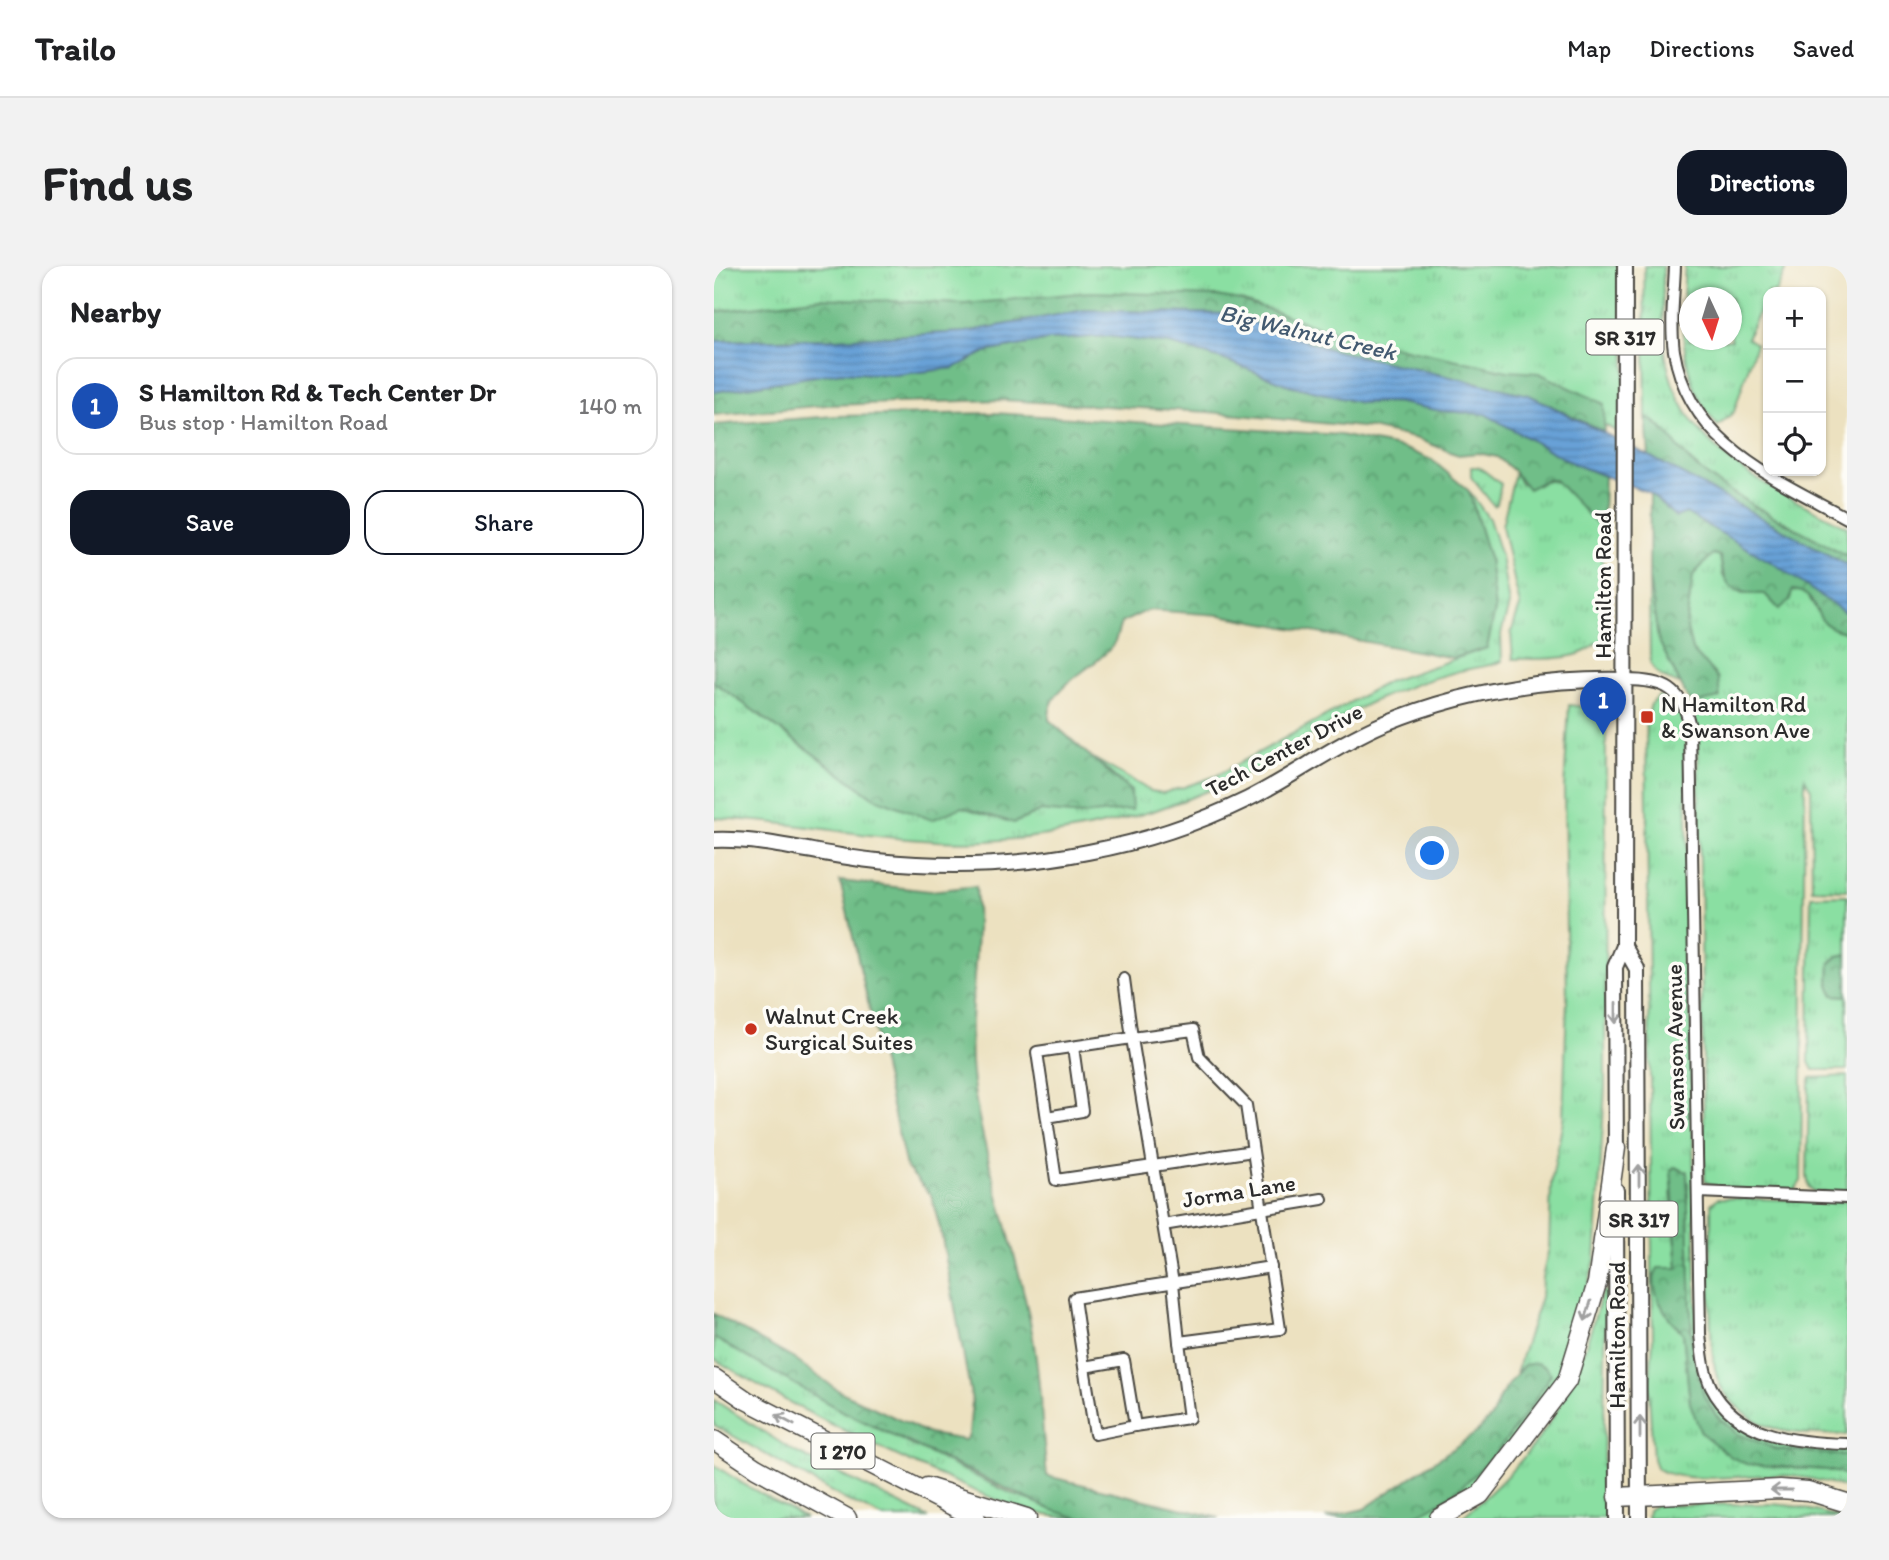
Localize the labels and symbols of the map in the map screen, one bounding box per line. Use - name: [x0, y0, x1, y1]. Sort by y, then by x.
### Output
- north arrow: [1679, 287, 1742, 350]
- water label: Big Walnut Creek: [1217, 298, 1400, 367]
- road number: SR 317: [1586, 320, 1664, 354]
- street label: Hamilton Road: [1589, 511, 1617, 659]
- pin: 1: [1580, 677, 1626, 735]
- place label: N Hamilton Rd & Swanson Ave: [1661, 690, 1810, 744]
- street label: Tech Center Drive: [1201, 697, 1367, 803]
- marker: N Hamilton Rd & Swanson Ave: [1639, 709, 1655, 725]
- your location: [1415, 836, 1449, 870]
- street label: Swanson Avenue: [1660, 964, 1690, 1130]
- one-way arrow: [1609, 1001, 1623, 1024]
- place label: Walnut Creek Surgical Suites: [765, 1002, 913, 1056]
- marker: Walnut Creek Surgical Suites: [743, 1021, 759, 1037]
- one-way arrow: [1632, 1164, 1646, 1187]
- street label: Jorma Lane: [1180, 1168, 1298, 1214]
- road number: SR 317: [1600, 1202, 1678, 1236]
- street label: Hamilton Road: [1603, 1261, 1631, 1409]
- one-way arrow: [1581, 1300, 1594, 1322]
- one-way arrow: [775, 1413, 795, 1427]
- one-way arrow: [1633, 1416, 1647, 1439]
- road number: I 270: [811, 1434, 874, 1468]
- one-way arrow: [1770, 1483, 1793, 1497]

